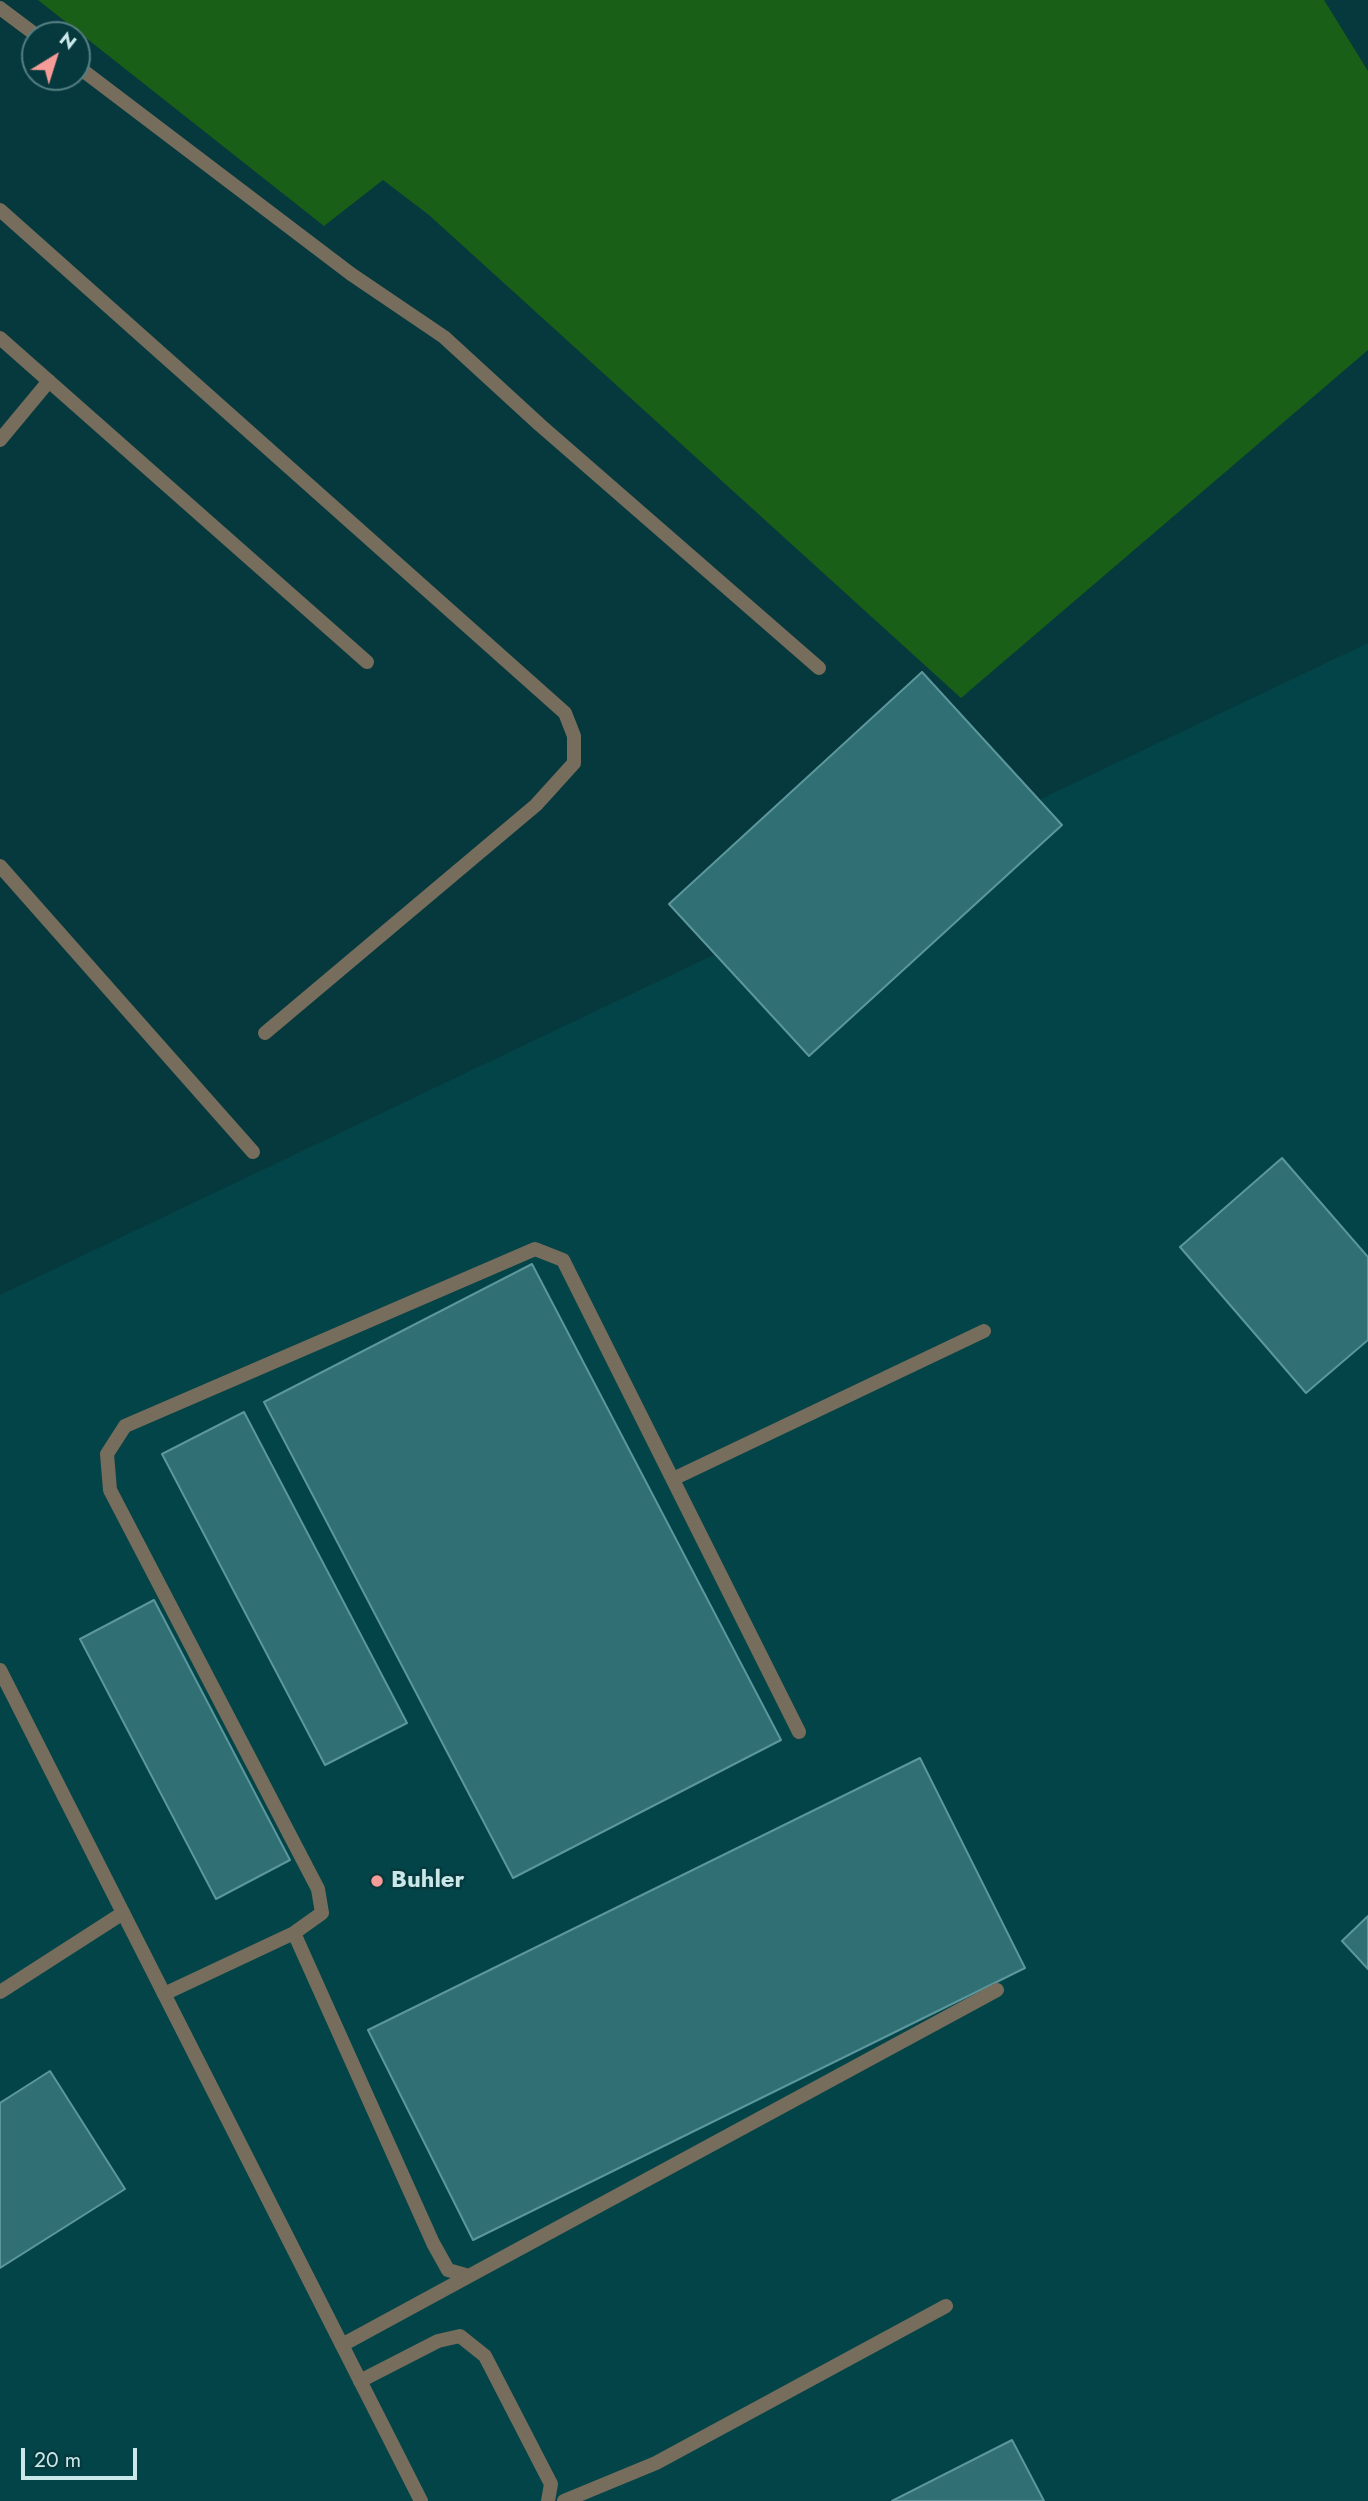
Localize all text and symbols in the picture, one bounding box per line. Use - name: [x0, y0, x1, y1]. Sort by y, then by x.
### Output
- north arrow: [21, 21, 91, 91]
- text: N: [54, 25, 82, 56]
- place label: Buhler: [391, 1867, 464, 1895]
- marker: Buhler: [369, 1873, 385, 1889]
- scale bar: [24, 2434, 140, 2478]
- text: 20 m: [34, 2445, 81, 2475]

